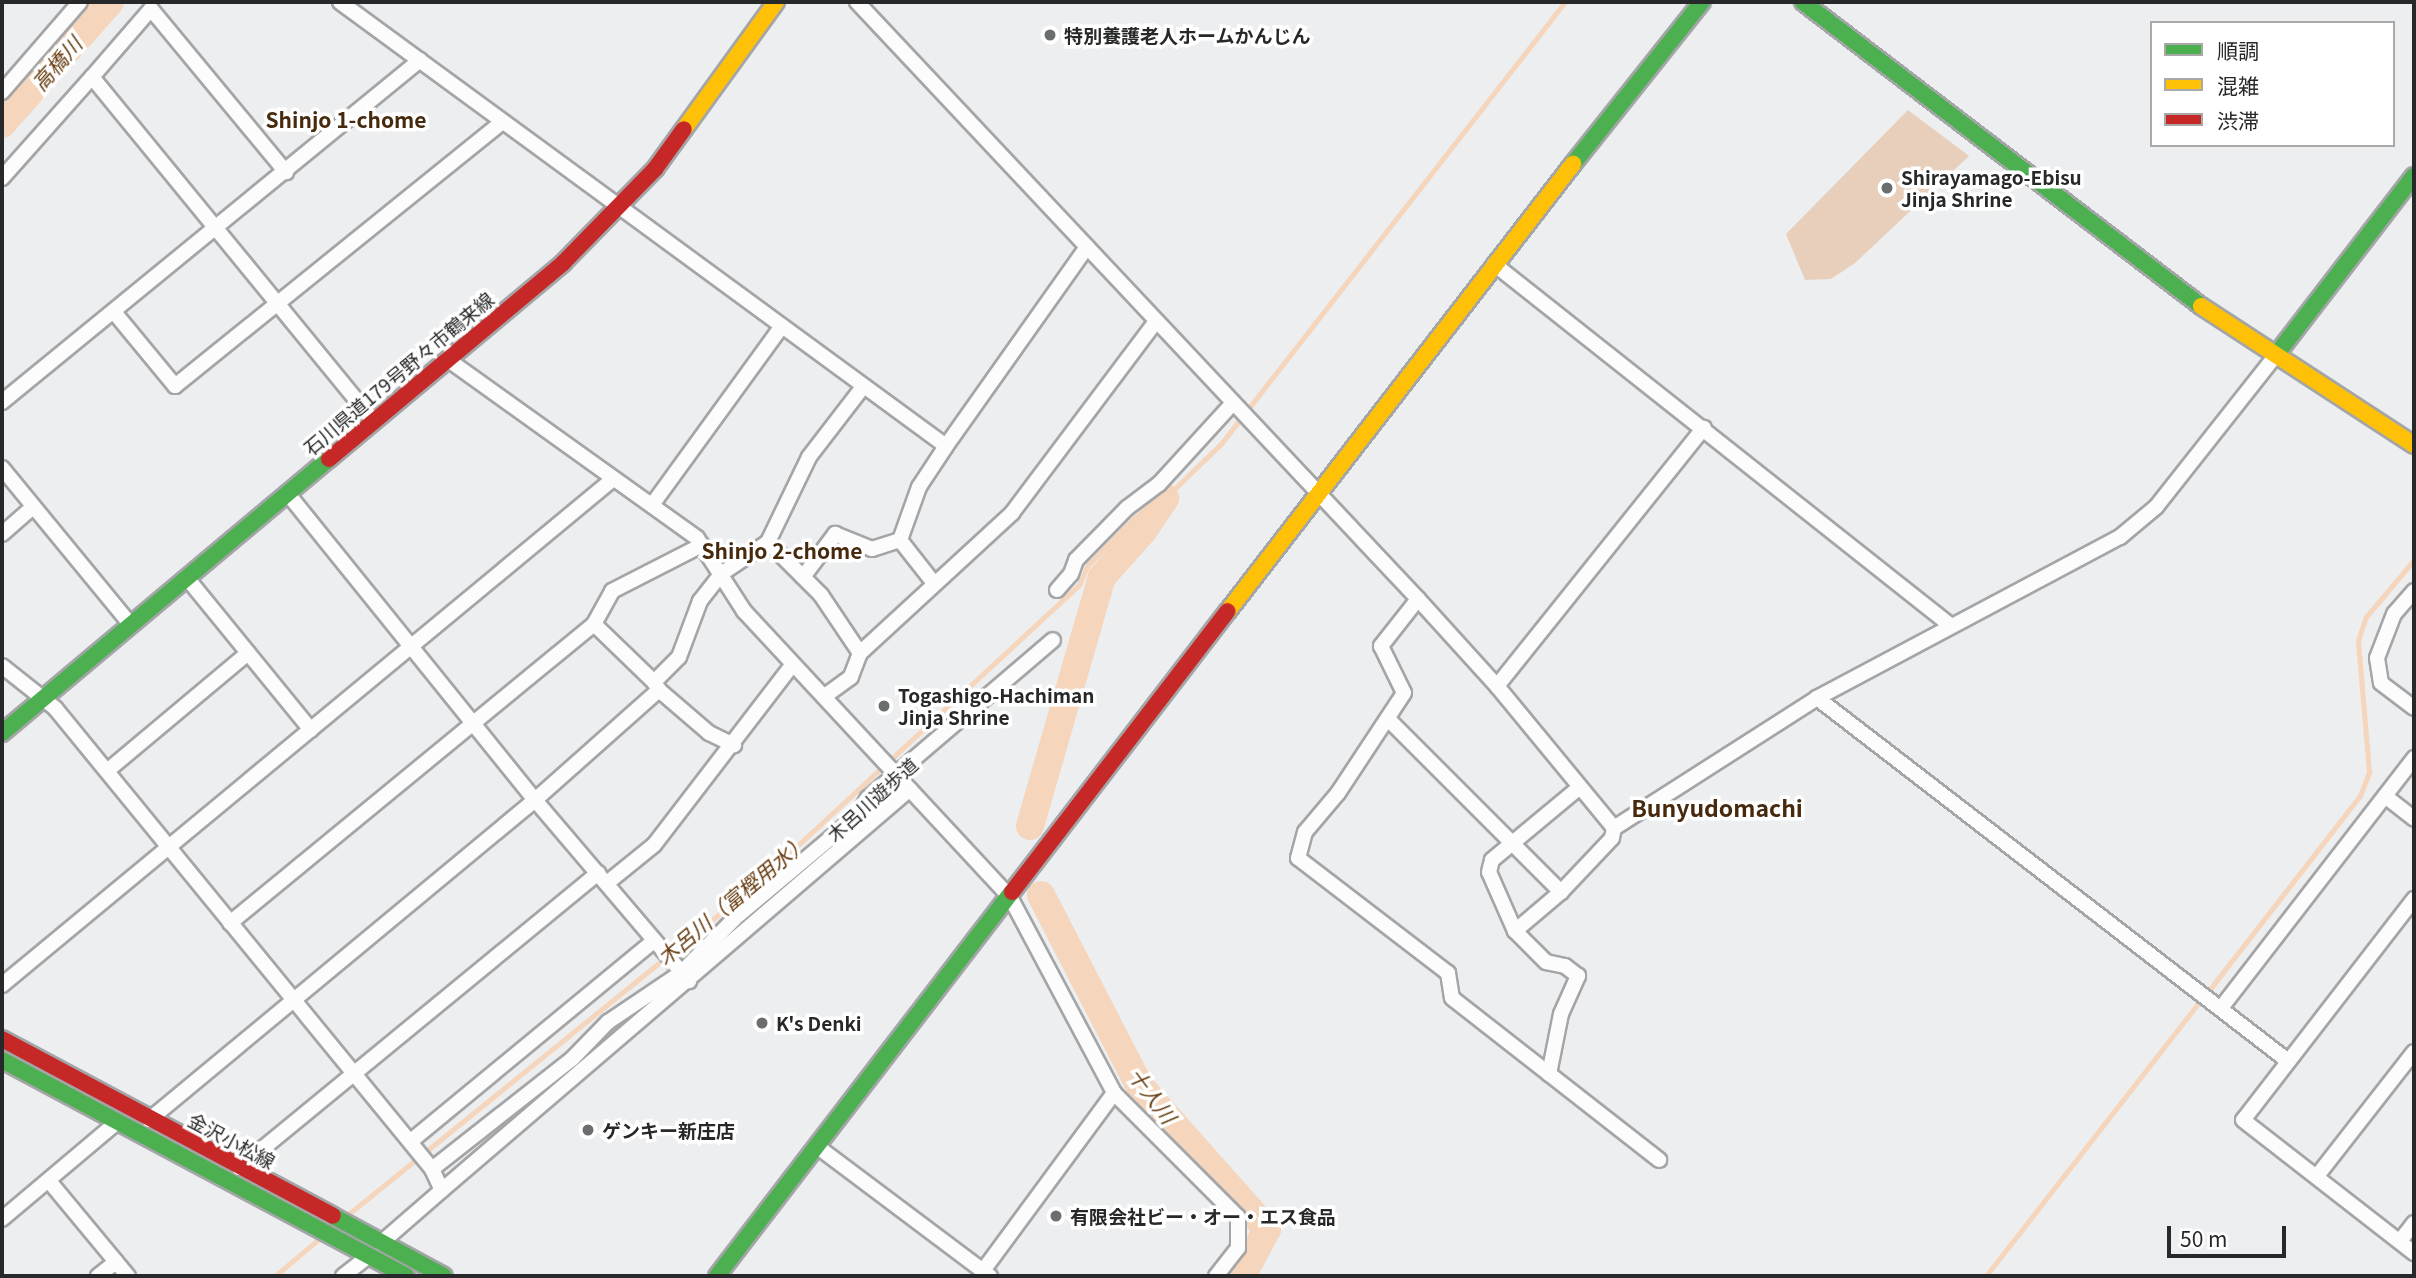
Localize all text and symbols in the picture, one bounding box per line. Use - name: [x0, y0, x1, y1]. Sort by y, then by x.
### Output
- legend: [2150, 21, 2395, 147]
- place label: 特別養護老人ホームかんじん: [1064, 24, 1311, 46]
- marker: 特別養護老人ホームかんじん: [1042, 27, 1058, 43]
- water label: 高橋川: [26, 31, 86, 95]
- text: 順調: [2217, 35, 2259, 65]
- text: 混雑: [2217, 70, 2259, 100]
- text: 渋滞: [2217, 105, 2259, 135]
- district label: Shinjo 1-chome: [266, 106, 426, 132]
- place label: Shirayamago-Ebisu Jinja Shrine: [1901, 166, 2082, 210]
- marker: Shirayamago-Ebisu Jinja Shrine: [1879, 180, 1895, 196]
- street label: 石川県道179号野々市鶴来線: [299, 287, 497, 459]
- district label: Shinjo 2-chome: [702, 537, 862, 563]
- place label: Togashigo-Hachiman Jinja Shrine: [898, 684, 1095, 728]
- marker: Togashigo-Hachiman Jinja Shrine: [876, 698, 892, 714]
- street label: 木呂川遊歩道: [822, 752, 922, 846]
- district label: Bunyudomachi: [1631, 793, 1803, 821]
- water label: 木呂川（富樫用水）: [652, 829, 812, 969]
- place label: K's Denki: [776, 1012, 862, 1034]
- marker: K's Denki: [754, 1015, 770, 1031]
- water label: 十人川: [1124, 1062, 1182, 1128]
- street label: 金沢小松線: [185, 1108, 279, 1172]
- place label: ゲンキー新庄店: [602, 1119, 735, 1141]
- marker: ゲンキー新庄店: [580, 1122, 596, 1138]
- place label: 有限会社ビー・オー・エス食品: [1070, 1205, 1336, 1227]
- marker: 有限会社ビー・オー・エス食品: [1048, 1208, 1064, 1224]
- scale bar: [2171, 1212, 2290, 1256]
- text: 50 m: [2180, 1223, 2227, 1253]

